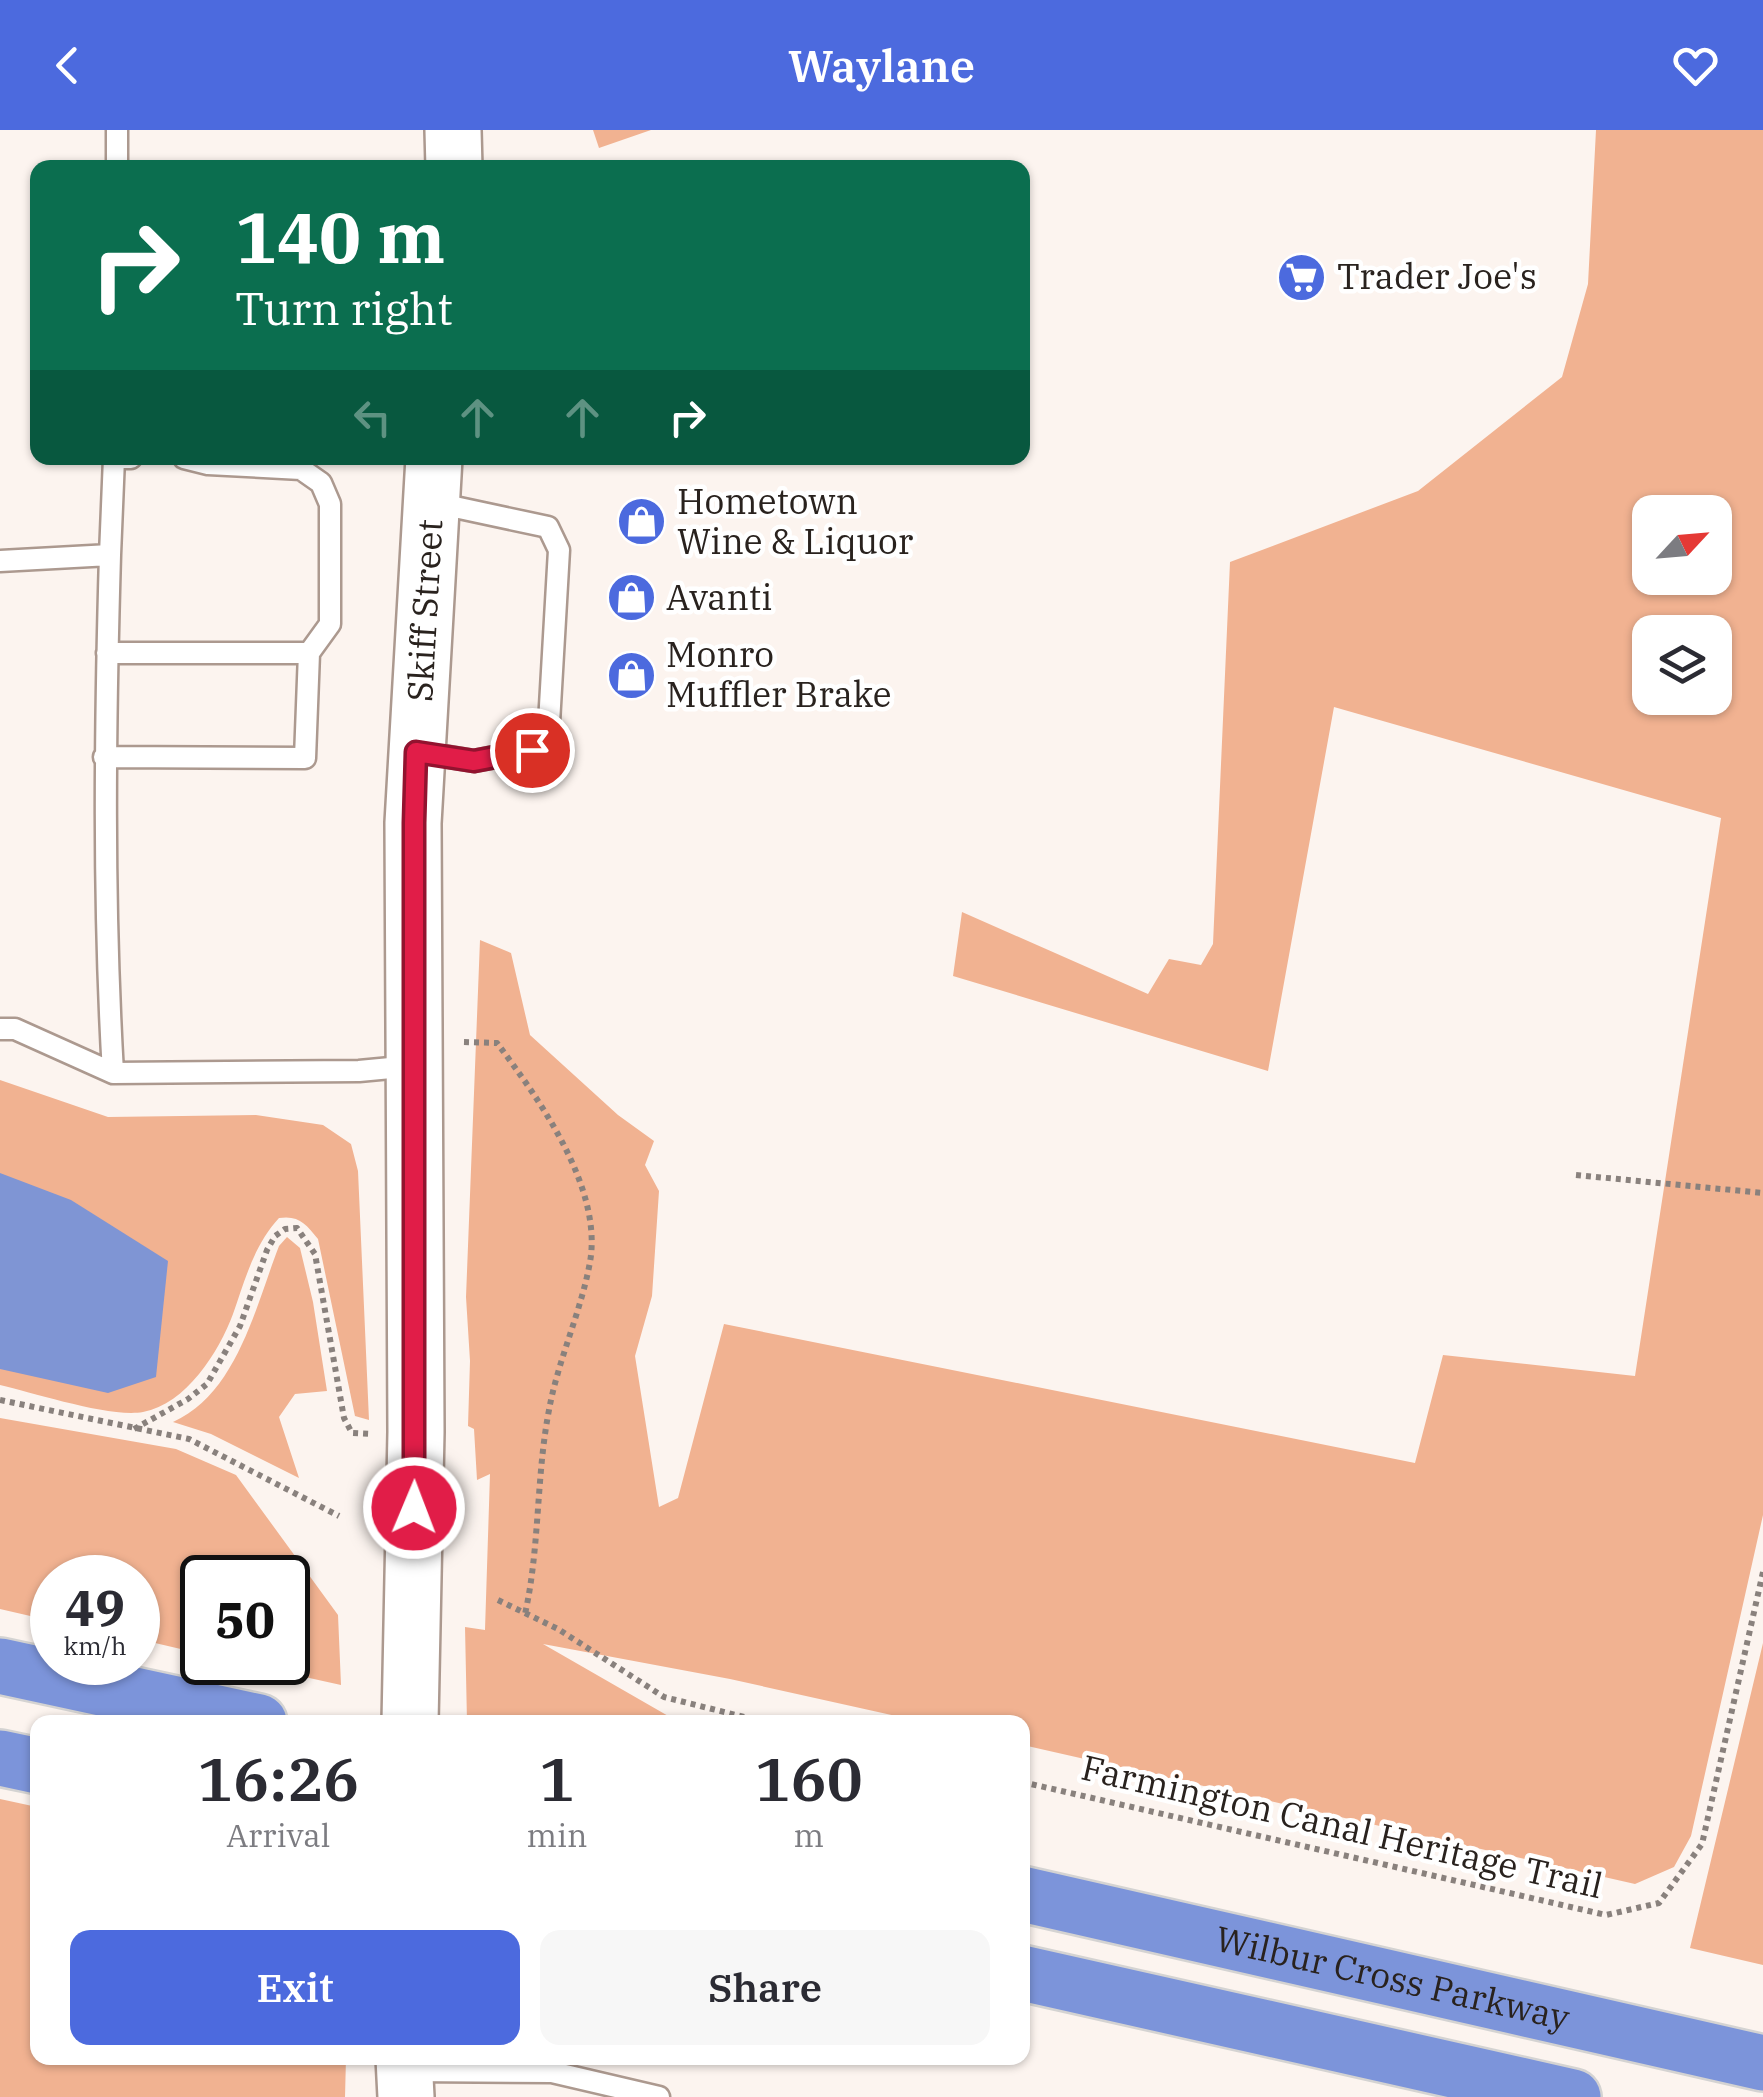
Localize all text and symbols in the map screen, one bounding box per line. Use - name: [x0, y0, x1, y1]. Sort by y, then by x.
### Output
- text: Waylane: [788, 36, 975, 94]
- icon: back: [40, 38, 95, 93]
- icon: heart: [1668, 38, 1723, 93]
- text: 140 m: [235, 191, 445, 282]
- icon: right: [70, 200, 200, 330]
- supermarket icon: Trader Joe's: [1276, 251, 1328, 303]
- place label: Trader Joe's: [1337, 253, 1537, 299]
- text: Turn right: [235, 279, 453, 337]
- icon: left: [345, 390, 400, 445]
- icon: ahead: [450, 390, 505, 445]
- icon: ahead: [555, 390, 610, 445]
- icon: right: [660, 390, 715, 445]
- place label: Hometown Wine & Liquor: [677, 478, 914, 564]
- north arrow: [1632, 495, 1732, 595]
- map controls: [1632, 495, 1732, 715]
- shop icon: Hometown Wine & Liquor: [616, 496, 668, 548]
- street label: Skiff Street: [396, 518, 452, 703]
- shop icon: Avanti: [605, 572, 657, 624]
- place label: Avanti: [666, 574, 772, 620]
- button: layers: [1632, 615, 1732, 715]
- place label: Monro Muffler Brake: [666, 631, 891, 717]
- shop icon: Monro Muffler Brake: [605, 649, 657, 701]
- pin: [490, 708, 575, 793]
- icon: arrive: [505, 723, 560, 778]
- position arrow: [362, 1456, 466, 1560]
- speed limit sign: 50: [180, 1555, 310, 1685]
- text: 49: [65, 1575, 125, 1640]
- text: km/h: [63, 1629, 127, 1662]
- text: 16:26: [197, 1739, 359, 1818]
- text: 1: [539, 1739, 575, 1818]
- text: 160: [755, 1739, 863, 1818]
- street label: Farmington Canal Heritage Trail: [1077, 1744, 1607, 1908]
- text: Arrival: [226, 1814, 330, 1856]
- text: min: [526, 1814, 587, 1856]
- text: m: [793, 1814, 824, 1856]
- street label: Wilbur Cross Parkway: [1211, 1915, 1574, 2040]
- button: Exit: [70, 1930, 520, 2045]
- button: Share: [540, 1930, 990, 2045]

